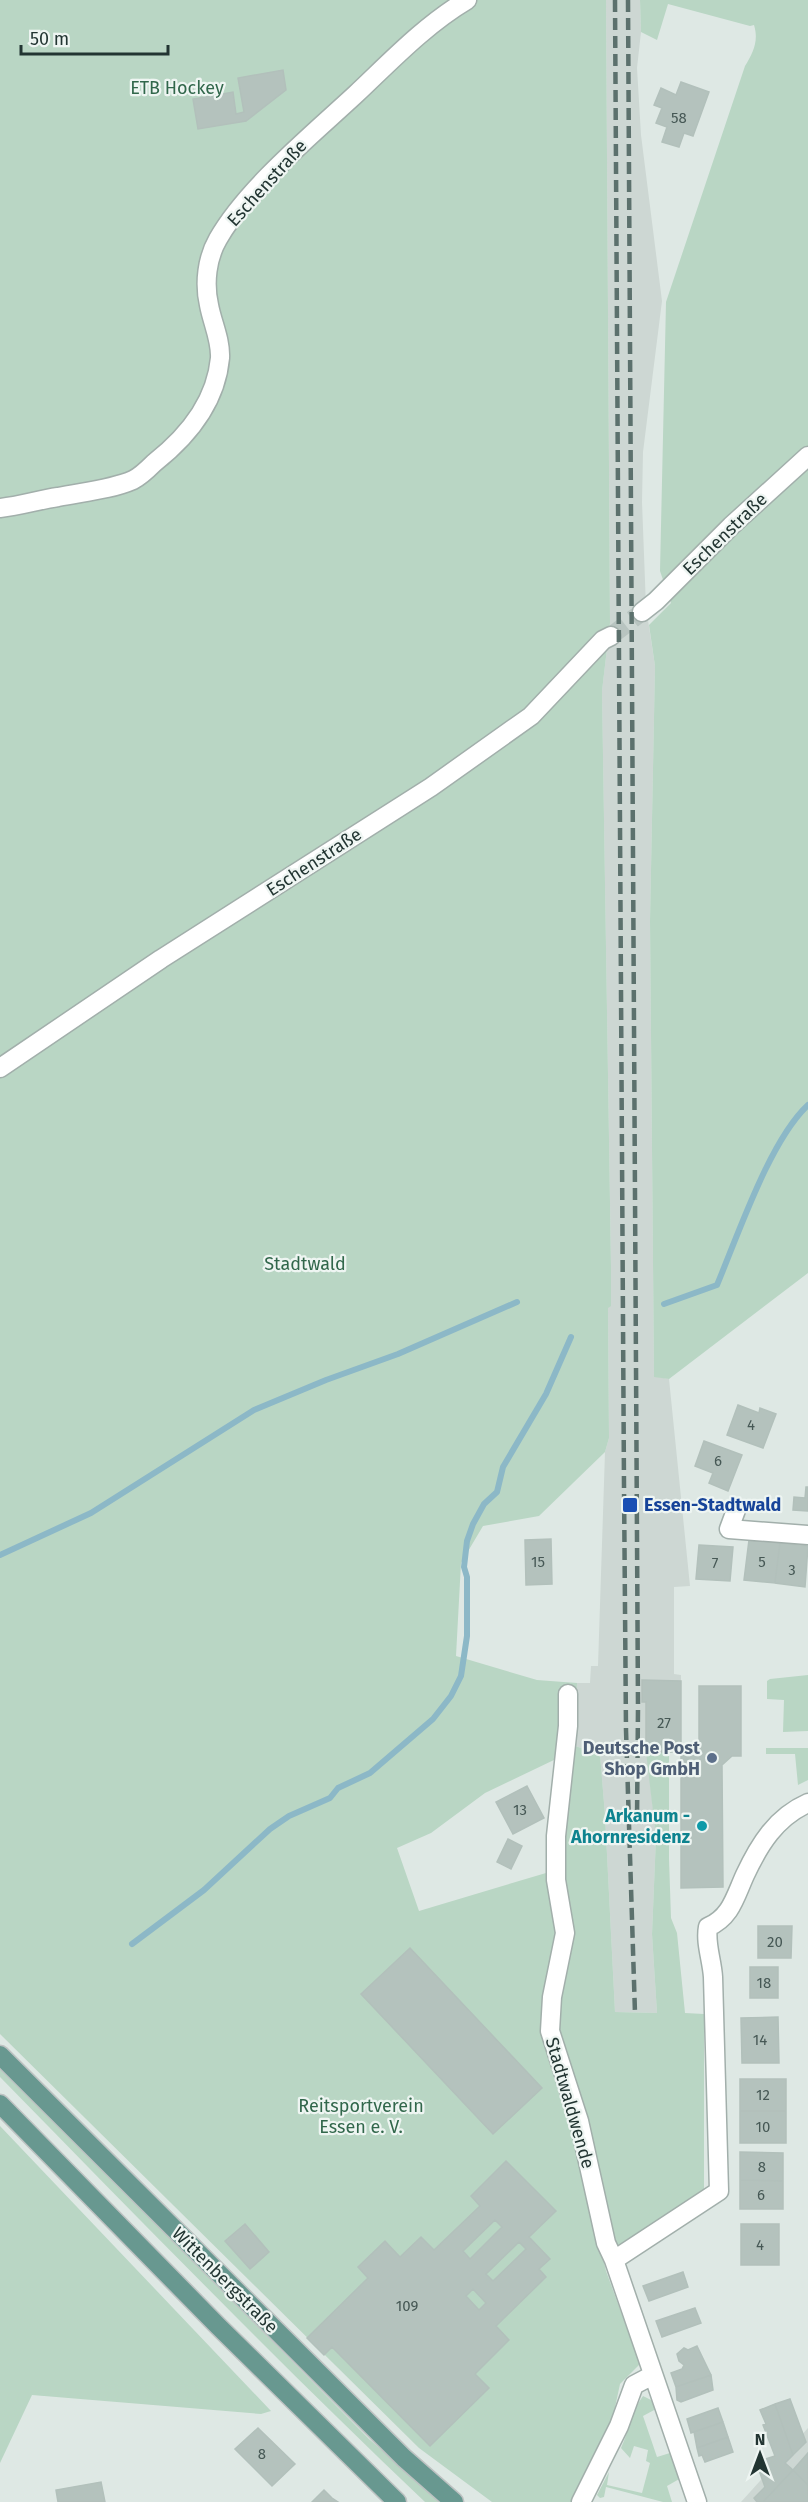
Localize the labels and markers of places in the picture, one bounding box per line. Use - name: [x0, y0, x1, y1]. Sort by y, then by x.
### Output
- place label: Essen-Stadtwald: [644, 1494, 781, 1516]
- marker: Essen-Stadtwald: [621, 1496, 639, 1514]
- place label: Deutsche Post Shop GmbH: [583, 1737, 701, 1780]
- marker: Deutsche Post Shop GmbH: [705, 1751, 719, 1765]
- place label: Arkanum - Ahornresidenz: [570, 1805, 690, 1848]
- marker: Arkanum - Ahornresidenz: [695, 1819, 709, 1833]

